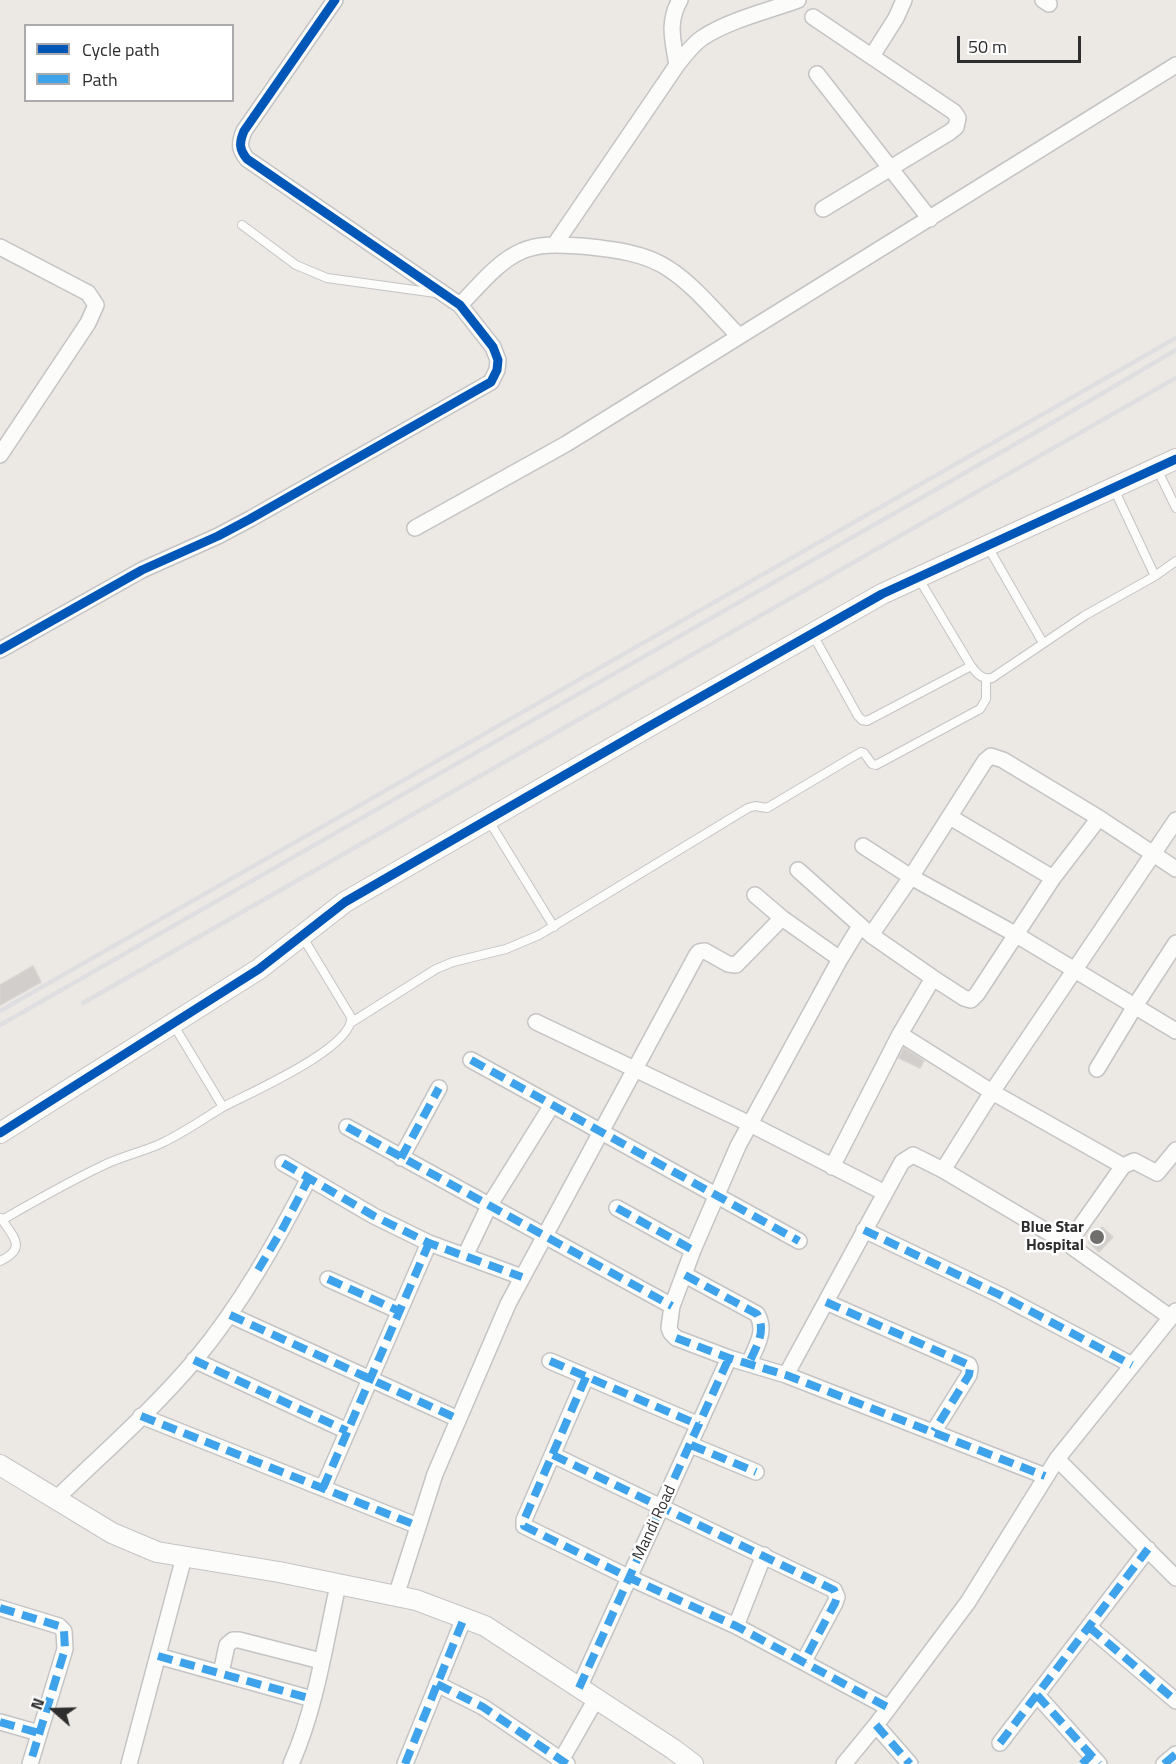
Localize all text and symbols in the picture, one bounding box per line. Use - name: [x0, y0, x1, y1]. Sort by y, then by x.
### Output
- legend: [24, 24, 234, 102]
- scale bar: [960, 24, 1084, 62]
- text: 50 m: [968, 33, 1007, 60]
- text: Cycle path: [82, 36, 160, 63]
- text: Path: [82, 66, 118, 93]
- place label: Blue Star Hospital: [1021, 1218, 1084, 1256]
- marker: Blue Star Hospital: [1088, 1228, 1106, 1246]
- street label: Mandi Road: [629, 1483, 681, 1563]
- north arrow: [24, 1680, 84, 1740]
- text: N: [24, 1695, 50, 1713]

